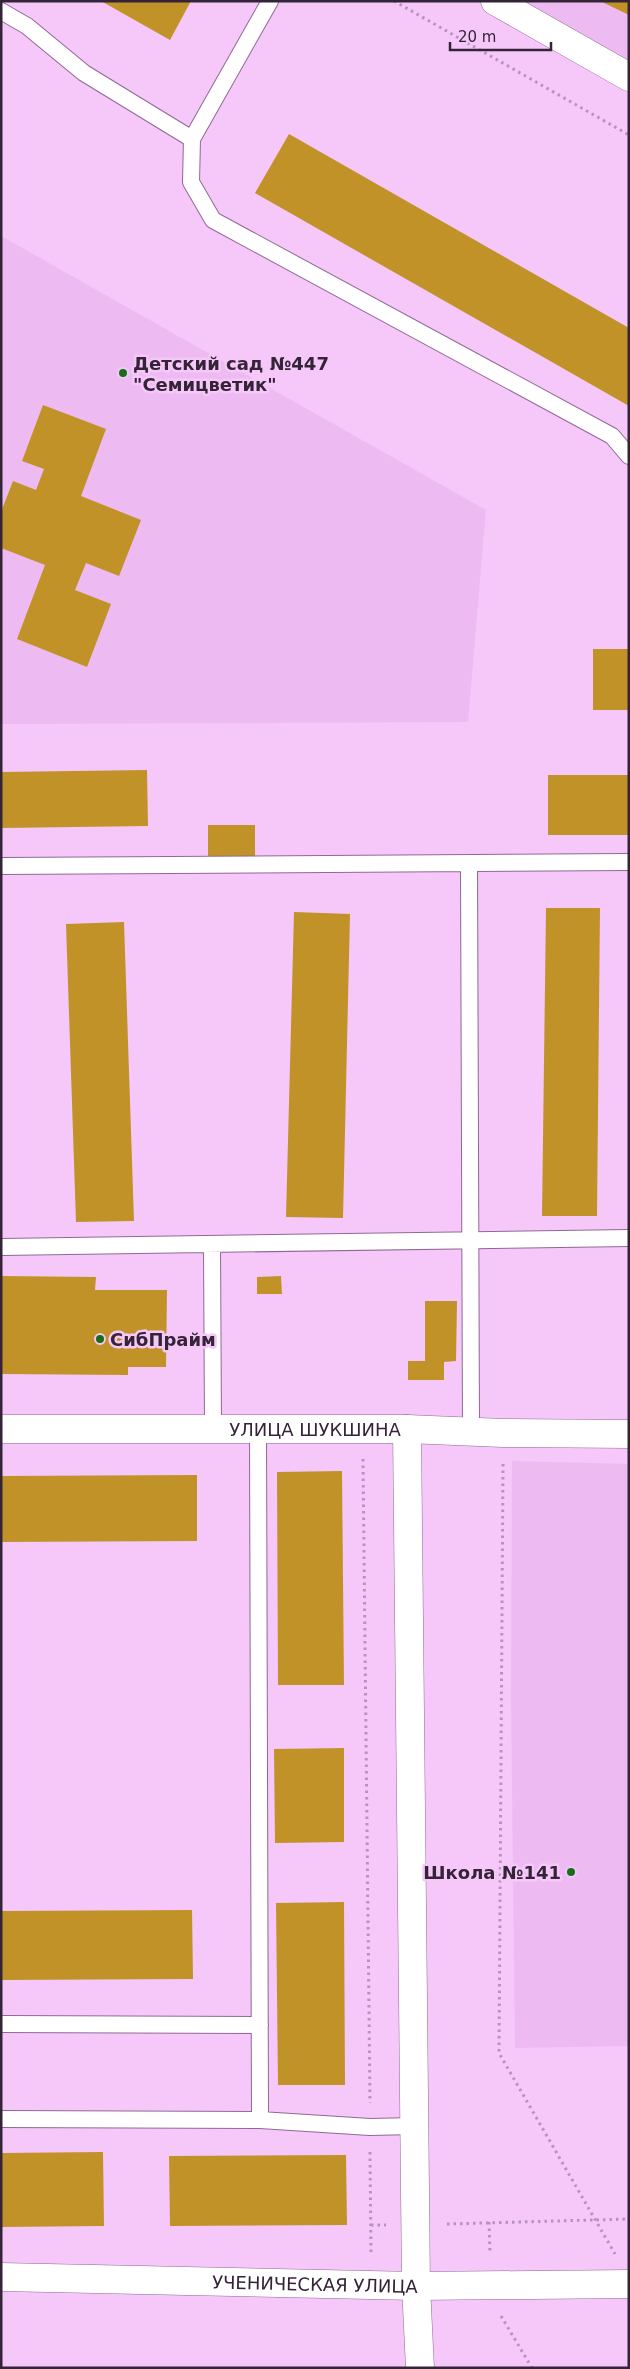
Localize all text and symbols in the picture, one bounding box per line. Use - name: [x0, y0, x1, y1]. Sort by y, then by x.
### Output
- scale bar: [450, 20, 551, 52]
- text: 20 m: [458, 28, 496, 46]
- place label: Детский сад №447 "Семицветик": [133, 353, 329, 395]
- marker: Детский сад №447 "Семицветик": [117, 367, 129, 379]
- place label: СибПрайм: [110, 1329, 216, 1350]
- marker: СибПрайм: [94, 1333, 106, 1345]
- street label: УЛИЦА ШУКШИНА: [229, 1419, 401, 1440]
- place label: Школа №141: [423, 1862, 561, 1883]
- marker: Школа №141: [565, 1866, 577, 1878]
- street label: УЧЕНИЧЕСКАЯ УЛИЦА: [212, 2271, 419, 2297]

